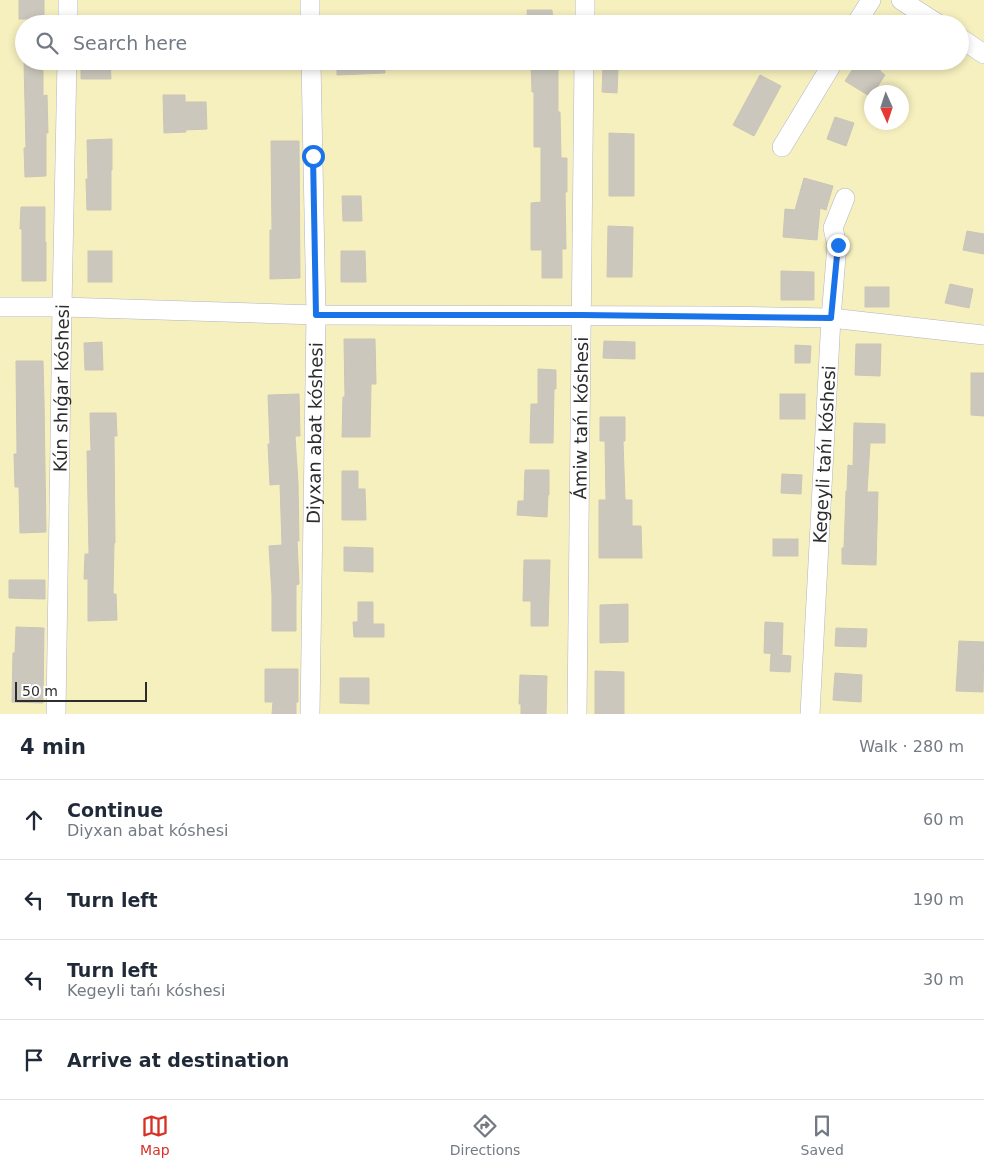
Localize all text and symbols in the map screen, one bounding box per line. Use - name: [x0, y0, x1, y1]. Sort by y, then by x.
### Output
- search box: [15, 15, 969, 70]
- icon: search: [33, 29, 61, 57]
- text: Search here: [73, 32, 187, 54]
- north arrow: [864, 85, 909, 130]
- route start: [302, 145, 325, 168]
- route end: [827, 234, 850, 257]
- street label: Kún shıǵar kóshesi: [49, 304, 73, 472]
- street label: Ámiw tańı kóshesi: [569, 337, 592, 499]
- street label: Diyxan abat kóshesi: [302, 342, 326, 524]
- street label: Kegeyli tańı kóshesi: [809, 365, 839, 544]
- scale bar: [15, 679, 148, 702]
- text: 50 m: [22, 683, 58, 699]
- text: 4 min: [20, 735, 86, 759]
- text: Walk · 280 m: [859, 737, 964, 756]
- text: Continue: [67, 799, 163, 821]
- icon: ahead: [20, 806, 48, 834]
- text: 60 m: [923, 810, 964, 829]
- text: Diyxan abat kóshesi: [67, 821, 228, 840]
- icon: left: [20, 886, 48, 914]
- text: Turn left: [67, 889, 158, 911]
- text: 190 m: [913, 890, 964, 909]
- text: Turn left: [67, 959, 158, 981]
- icon: left: [20, 966, 48, 994]
- text: 30 m: [923, 970, 964, 989]
- text: Kegeyli tańı kóshesi: [67, 981, 225, 1000]
- icon: arrive: [20, 1046, 48, 1074]
- text: Arrive at destination: [67, 1049, 289, 1071]
- tab: Map: [140, 1112, 170, 1158]
- tab: Directions: [450, 1112, 520, 1158]
- tab: Saved: [801, 1112, 844, 1158]

